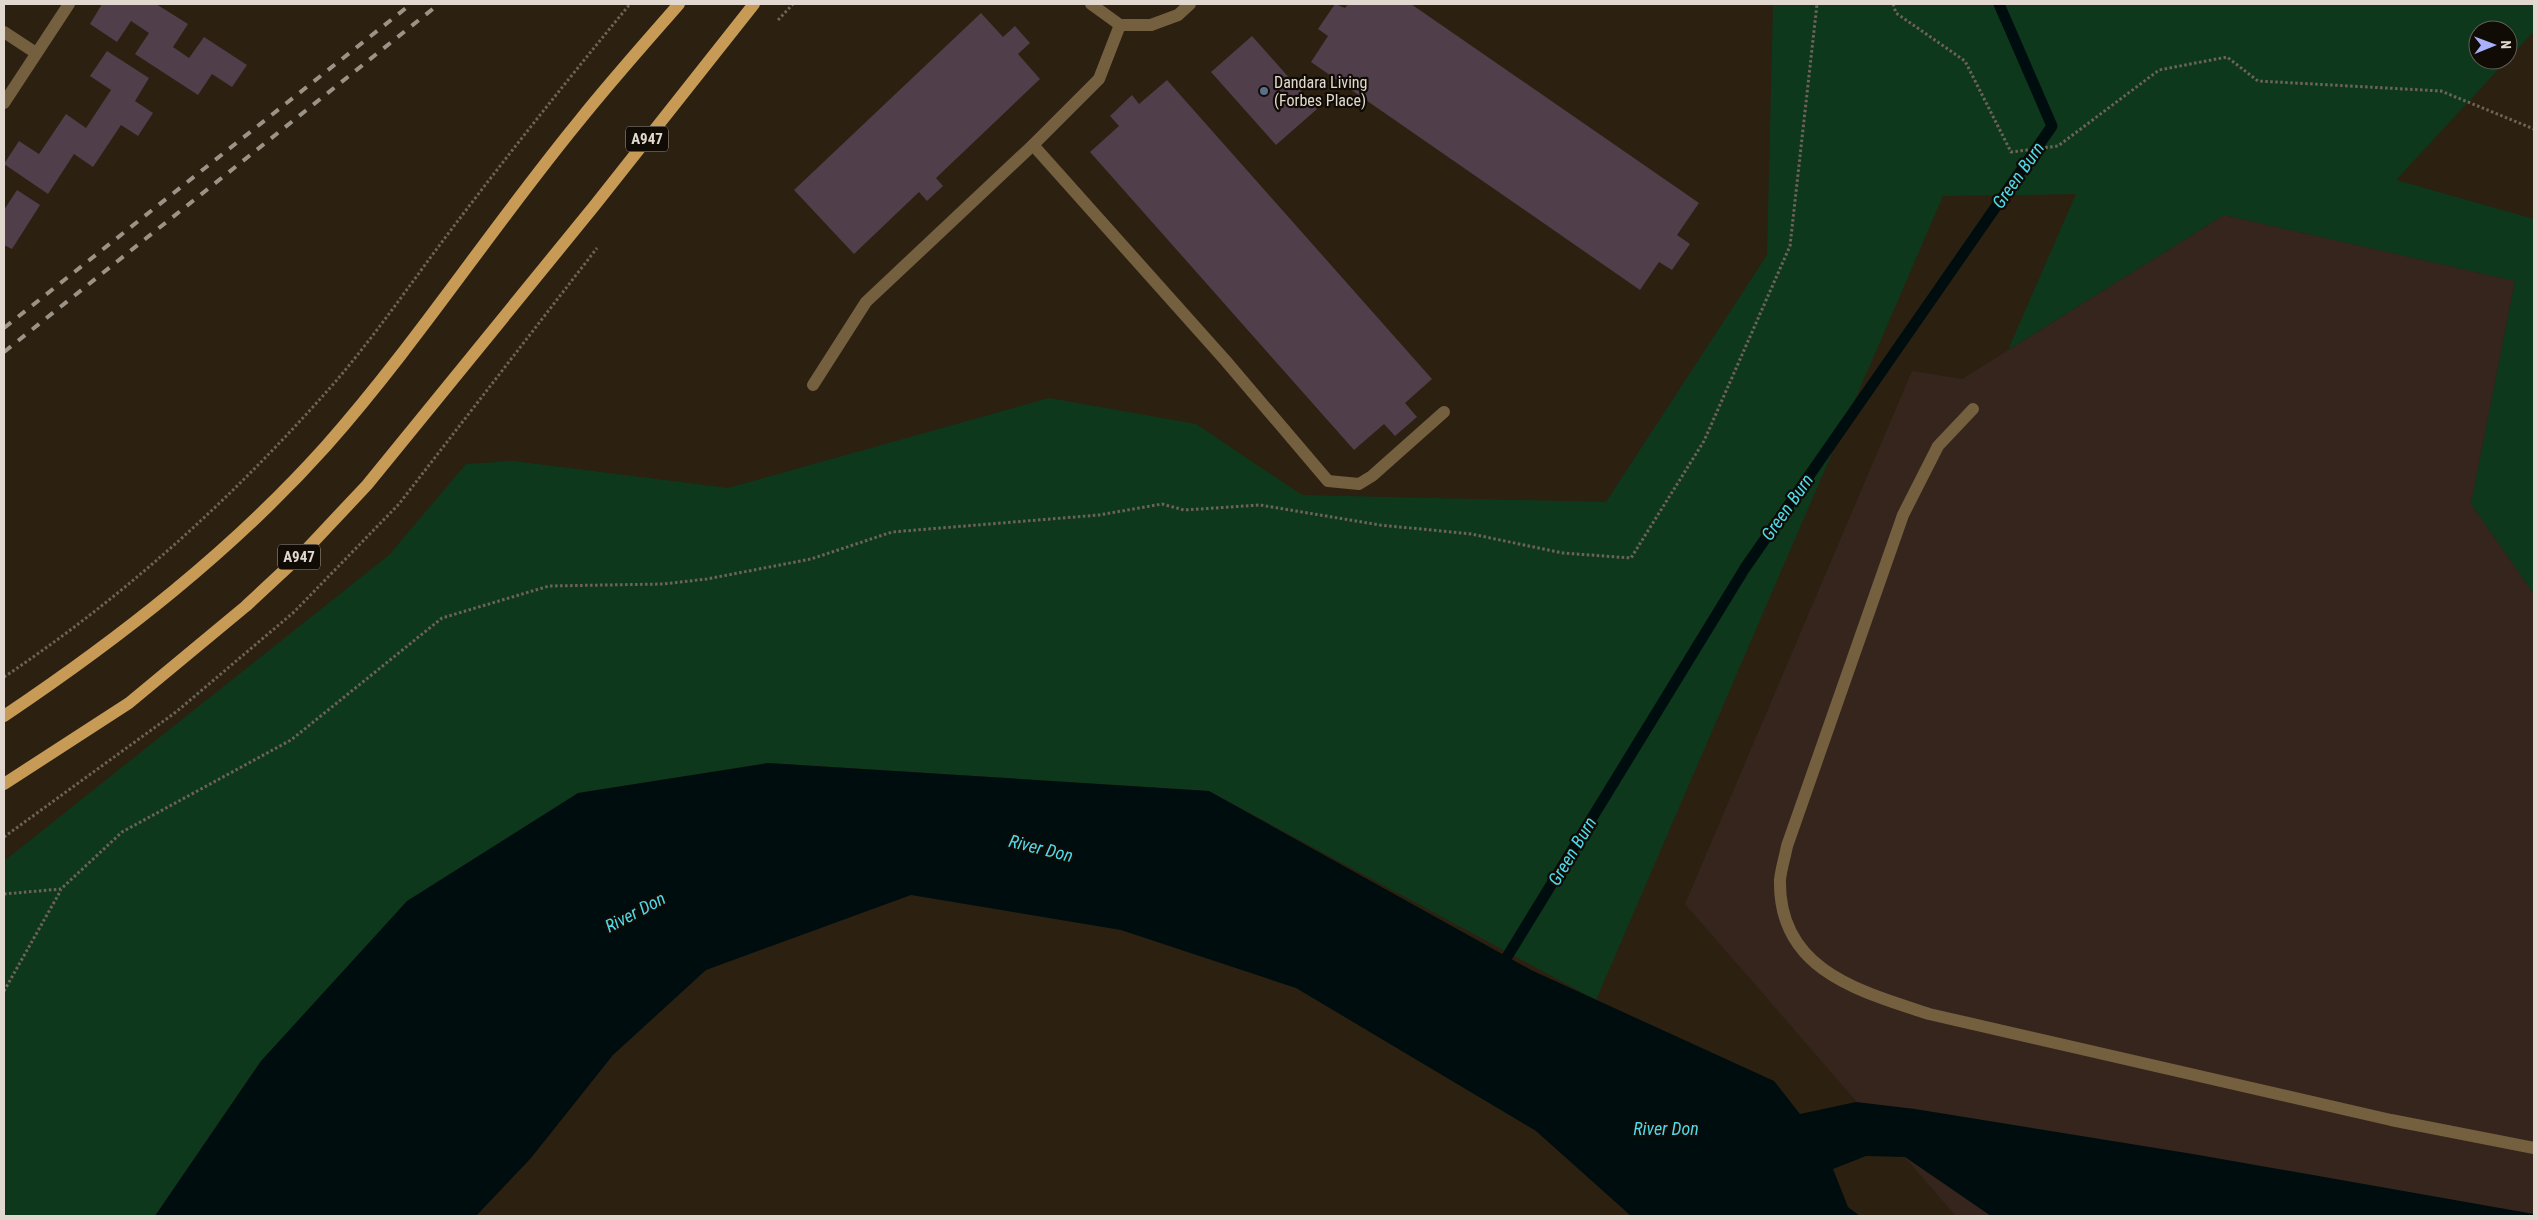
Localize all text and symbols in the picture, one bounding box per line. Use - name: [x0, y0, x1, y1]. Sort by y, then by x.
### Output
- north arrow: [2468, 20, 2518, 70]
- text: N: [2498, 40, 2514, 49]
- place label: Dandara Living (Forbes Place): [1274, 73, 1367, 110]
- marker: Dandara Living (Forbes Place): [1258, 85, 1270, 97]
- road number: A947: [626, 126, 668, 152]
- water label: Green Burn: [1988, 138, 2048, 212]
- water label: Green Burn: [1757, 470, 1817, 544]
- road number: A947: [278, 544, 320, 570]
- water label: Green Burn: [1543, 813, 1601, 889]
- water label: River Don: [1007, 830, 1075, 866]
- water label: River Don: [601, 887, 669, 937]
- water label: River Don: [1633, 1118, 1699, 1139]

